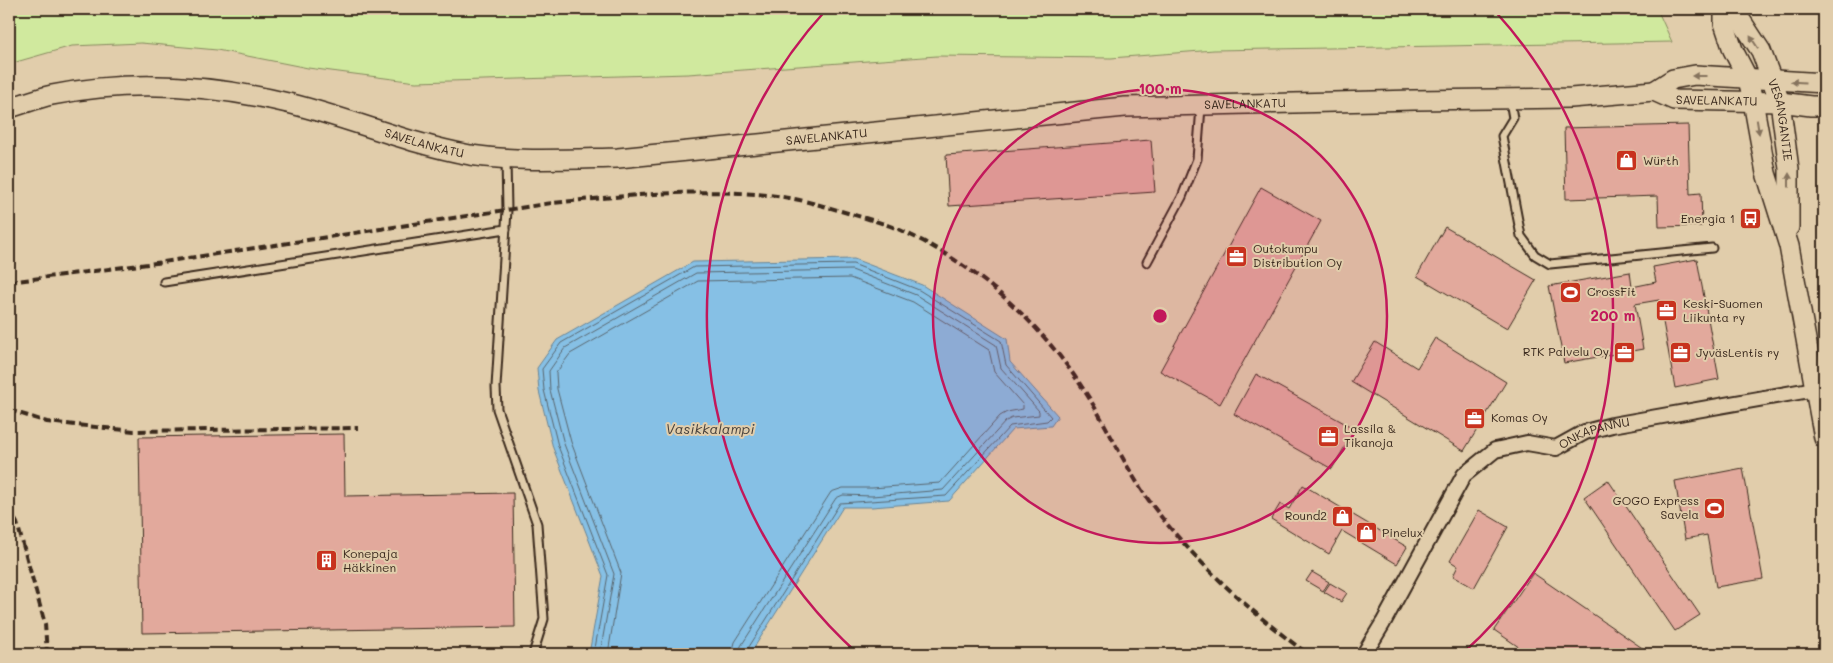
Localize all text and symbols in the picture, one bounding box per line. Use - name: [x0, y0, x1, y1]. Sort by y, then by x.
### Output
- one-way arrow: [1750, 35, 1759, 48]
- one-way arrow: [1691, 72, 1707, 80]
- street label: VESANGANTIE: [1765, 76, 1797, 162]
- text: 100 m: [1138, 78, 1182, 98]
- one-way arrow: [1789, 78, 1805, 86]
- street label: SAVELANKATU: [1676, 91, 1758, 109]
- street label: SAVELANKATU: [1204, 94, 1286, 112]
- one-way arrow: [1754, 119, 1762, 135]
- street label: SAVELANKATU: [383, 124, 465, 161]
- street label: SAVELANKATU: [785, 124, 868, 148]
- shop icon: Würth: [1615, 149, 1639, 173]
- place label: Würth: [1643, 152, 1678, 168]
- one-way arrow: [1785, 172, 1793, 188]
- bus stop icon: Energia 1: [1739, 207, 1763, 231]
- place label: Energia 1: [1681, 210, 1735, 226]
- place label: Outokumpu Distribution Oy: [1253, 240, 1342, 270]
- office icon: Outokumpu Distribution Oy: [1225, 244, 1249, 268]
- sports icon: CrossFit: [1559, 280, 1583, 304]
- place label: CrossFit: [1587, 283, 1636, 299]
- place label: Keski-Suomen Liikunta ry: [1683, 295, 1763, 325]
- office icon: Keski-Suomen Liikunta ry: [1655, 299, 1679, 323]
- text: 200 m: [1591, 305, 1636, 325]
- centre of rings: [1151, 307, 1169, 325]
- office icon: RTK Palvelu Oy: [1613, 340, 1637, 364]
- office icon: JyväsLentis ry: [1668, 341, 1692, 365]
- place label: RTK Palvelu Oy: [1523, 343, 1609, 359]
- place label: JyväsLentis ry: [1696, 344, 1779, 360]
- office icon: Komas Oy: [1463, 406, 1487, 430]
- place label: Komas Oy: [1491, 409, 1548, 425]
- street label: ONKAPANNU: [1555, 413, 1631, 452]
- water label: Vasikkalampi: [665, 419, 755, 438]
- place label: Lassila & Tikanoja: [1344, 420, 1396, 450]
- office icon: Lassila & Tikanoja: [1316, 424, 1340, 448]
- place label: GOGO Express Savela: [1613, 492, 1699, 522]
- sports icon: GOGO Express Savela: [1703, 496, 1727, 520]
- shop icon: Round2: [1331, 504, 1355, 528]
- place label: Round2: [1285, 507, 1327, 523]
- shop icon: Pinelux: [1354, 521, 1378, 545]
- place label: Pinelux: [1382, 524, 1423, 540]
- place label: Konepaja Häkkinen: [343, 545, 398, 575]
- building icon: Konepaja Häkkinen: [315, 549, 339, 573]

